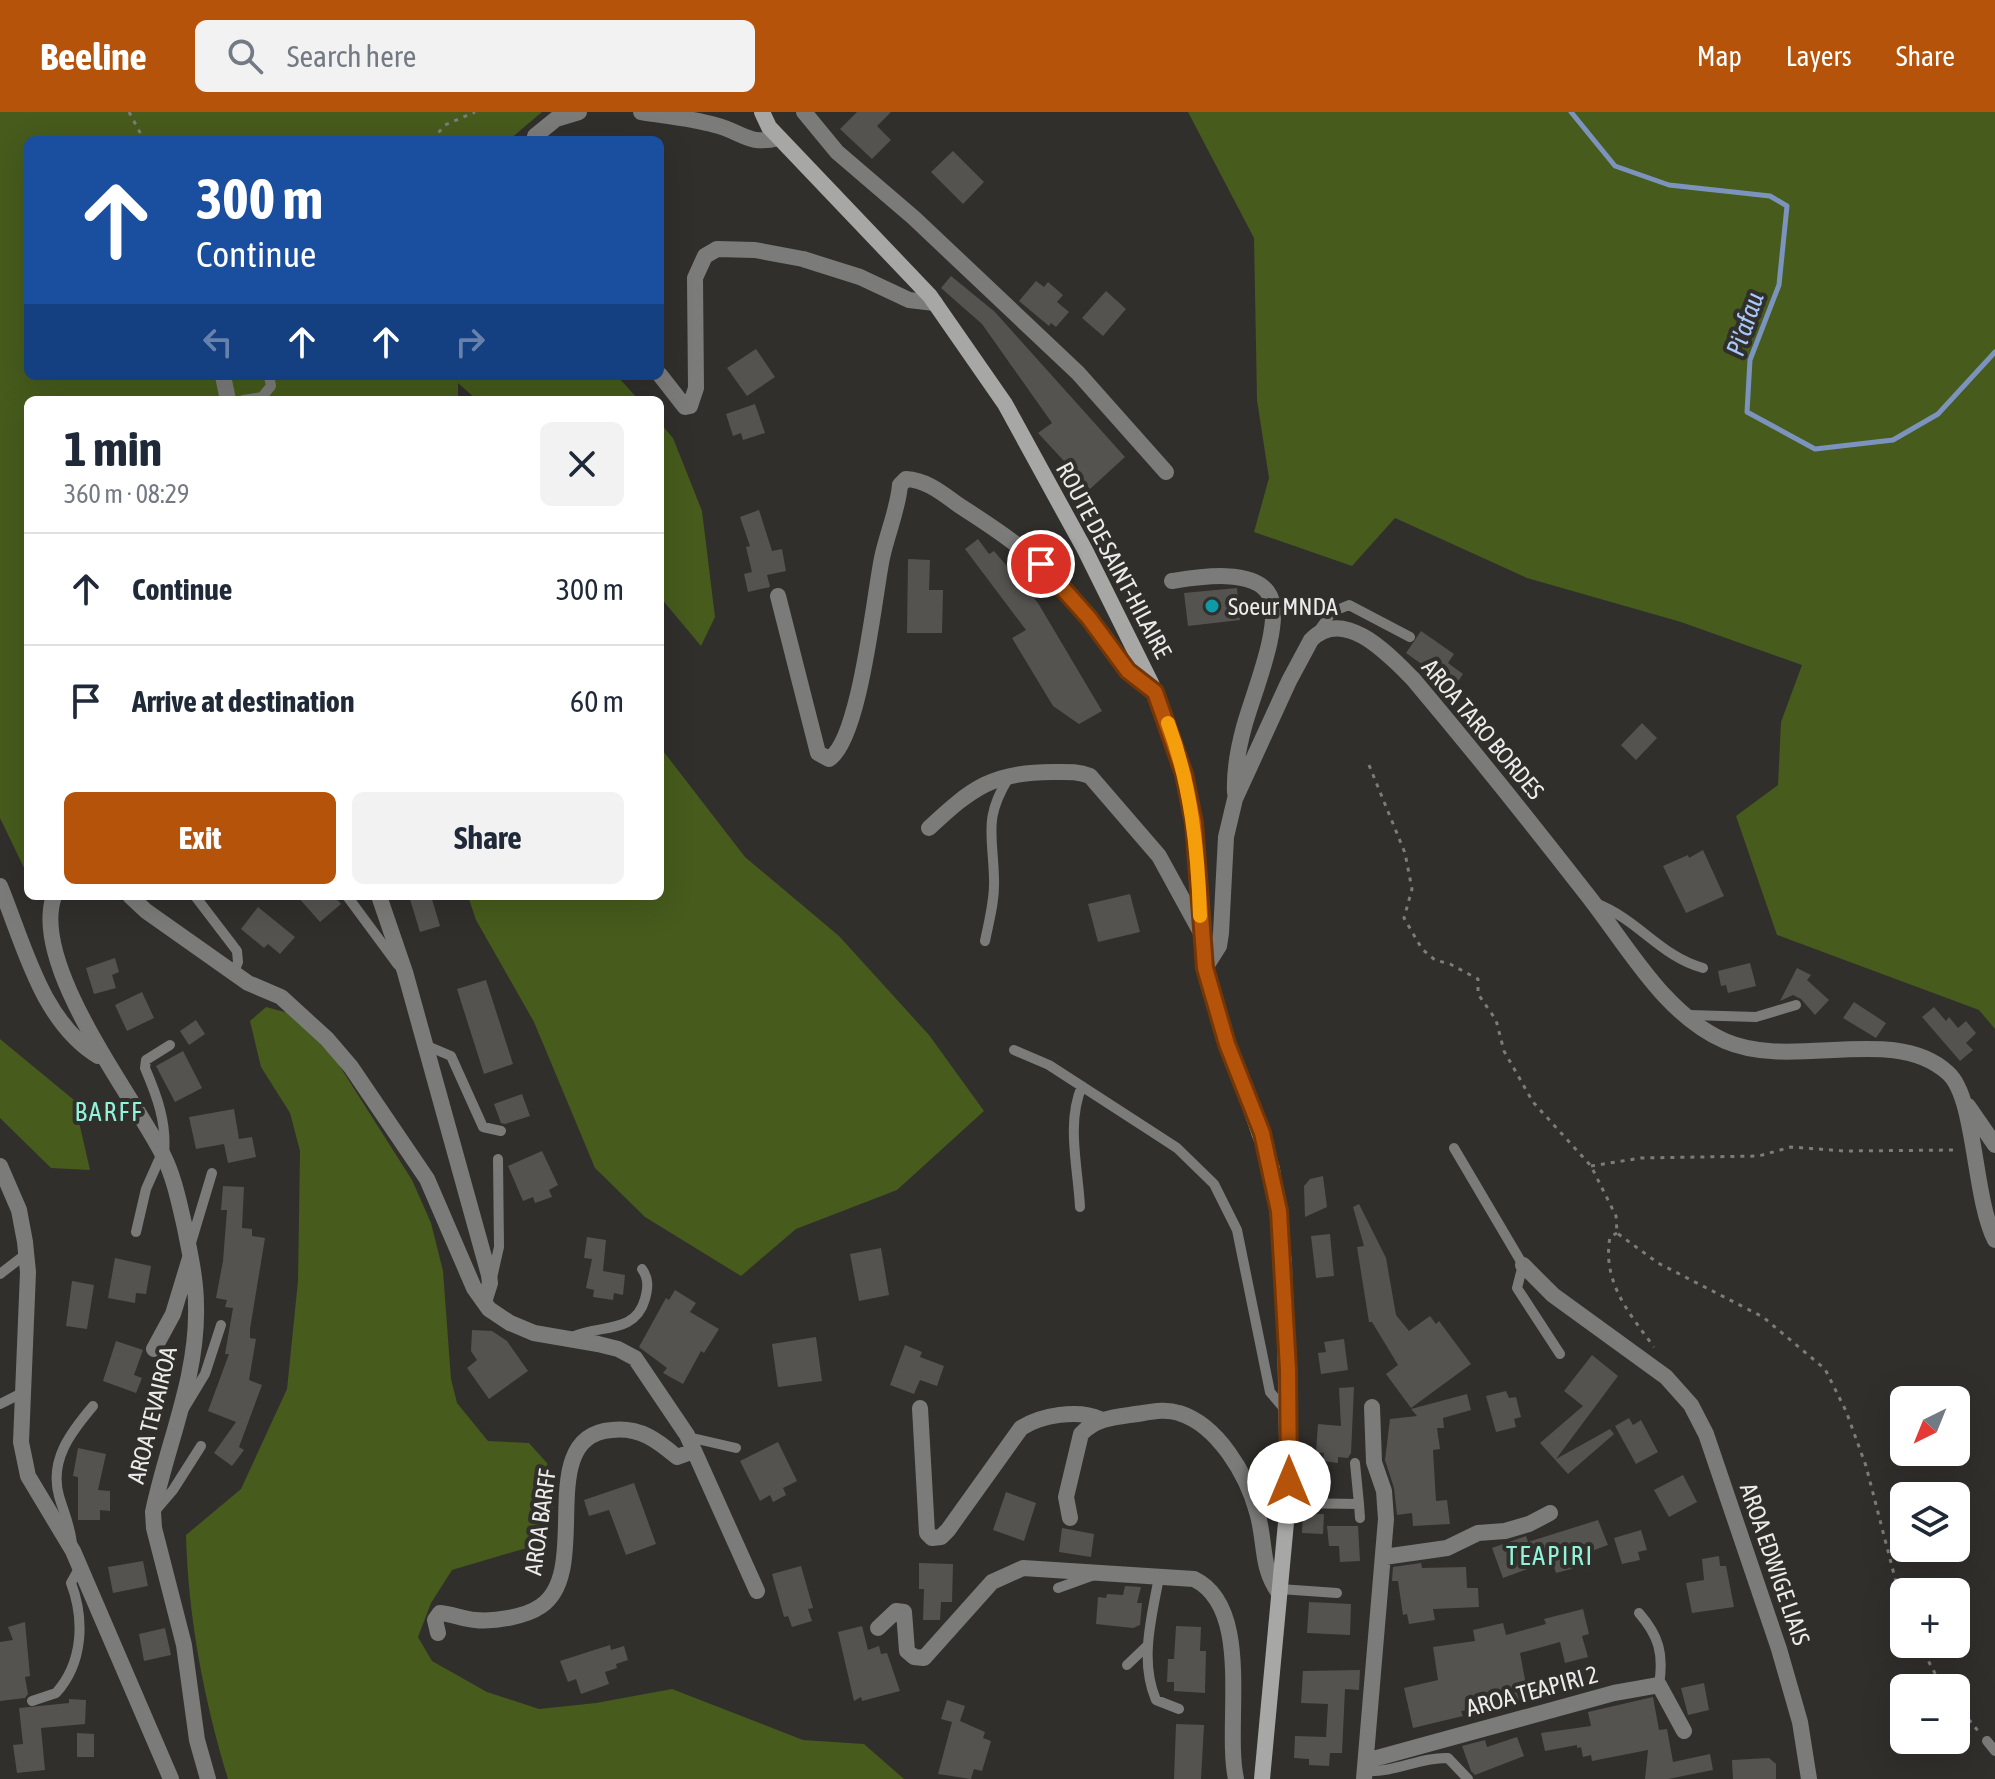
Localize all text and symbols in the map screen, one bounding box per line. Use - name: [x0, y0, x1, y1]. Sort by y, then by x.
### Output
- search box: [195, 20, 755, 92]
- icon: search: [223, 34, 267, 78]
- text: Beeline: [40, 35, 147, 78]
- text: Search here: [287, 39, 416, 73]
- text: Map: [1697, 40, 1742, 72]
- text: Layers: [1786, 40, 1852, 72]
- text: Share: [1896, 40, 1955, 72]
- text: 300 m: [196, 167, 323, 231]
- icon: ahead: [64, 168, 168, 272]
- text: Continue: [196, 233, 316, 275]
- water label: Pi'afau: [1720, 288, 1770, 360]
- icon: left: [196, 320, 240, 364]
- icon: ahead: [280, 320, 324, 364]
- icon: ahead: [364, 320, 408, 364]
- icon: right: [448, 320, 492, 364]
- text: 1 min: [64, 421, 162, 476]
- button: close: [540, 422, 624, 506]
- street label: ROUTE DE SAINT-HILAIRE: [1051, 457, 1177, 663]
- text: 360 m · 08:29: [64, 479, 189, 509]
- pin: [1007, 530, 1075, 598]
- icon: arrive: [1019, 542, 1063, 586]
- icon: ahead: [64, 567, 108, 611]
- text: Continue: [132, 572, 232, 606]
- text: 300 m: [556, 572, 624, 606]
- place label: Soeur MNDA: [1228, 593, 1338, 620]
- marker: Soeur MNDA: [1203, 597, 1221, 615]
- street label: AROA TARO BORDES: [1417, 654, 1549, 804]
- icon: arrive: [64, 679, 108, 723]
- text: Arrive at destination: [132, 684, 354, 718]
- text: 60 m: [570, 684, 624, 718]
- button: Exit: [64, 792, 336, 884]
- button: Share: [352, 792, 624, 884]
- district label: BARFF: [74, 1097, 144, 1127]
- street label: AROA TEVAIROA: [122, 1344, 182, 1486]
- north arrow: [1890, 1386, 1970, 1466]
- map controls: [1890, 1386, 1970, 1754]
- position arrow: [1247, 1440, 1331, 1524]
- street label: AROA BARFF: [519, 1467, 561, 1577]
- street label: AROA EDWIGE LIAIS: [1735, 1480, 1815, 1648]
- button: layers: [1890, 1482, 1970, 1562]
- district label: TEAPIRI: [1506, 1541, 1594, 1571]
- button: +: [1890, 1578, 1970, 1658]
- street label: AROA TEAPIRI 2: [1463, 1660, 1601, 1722]
- button: −: [1890, 1674, 1970, 1754]

